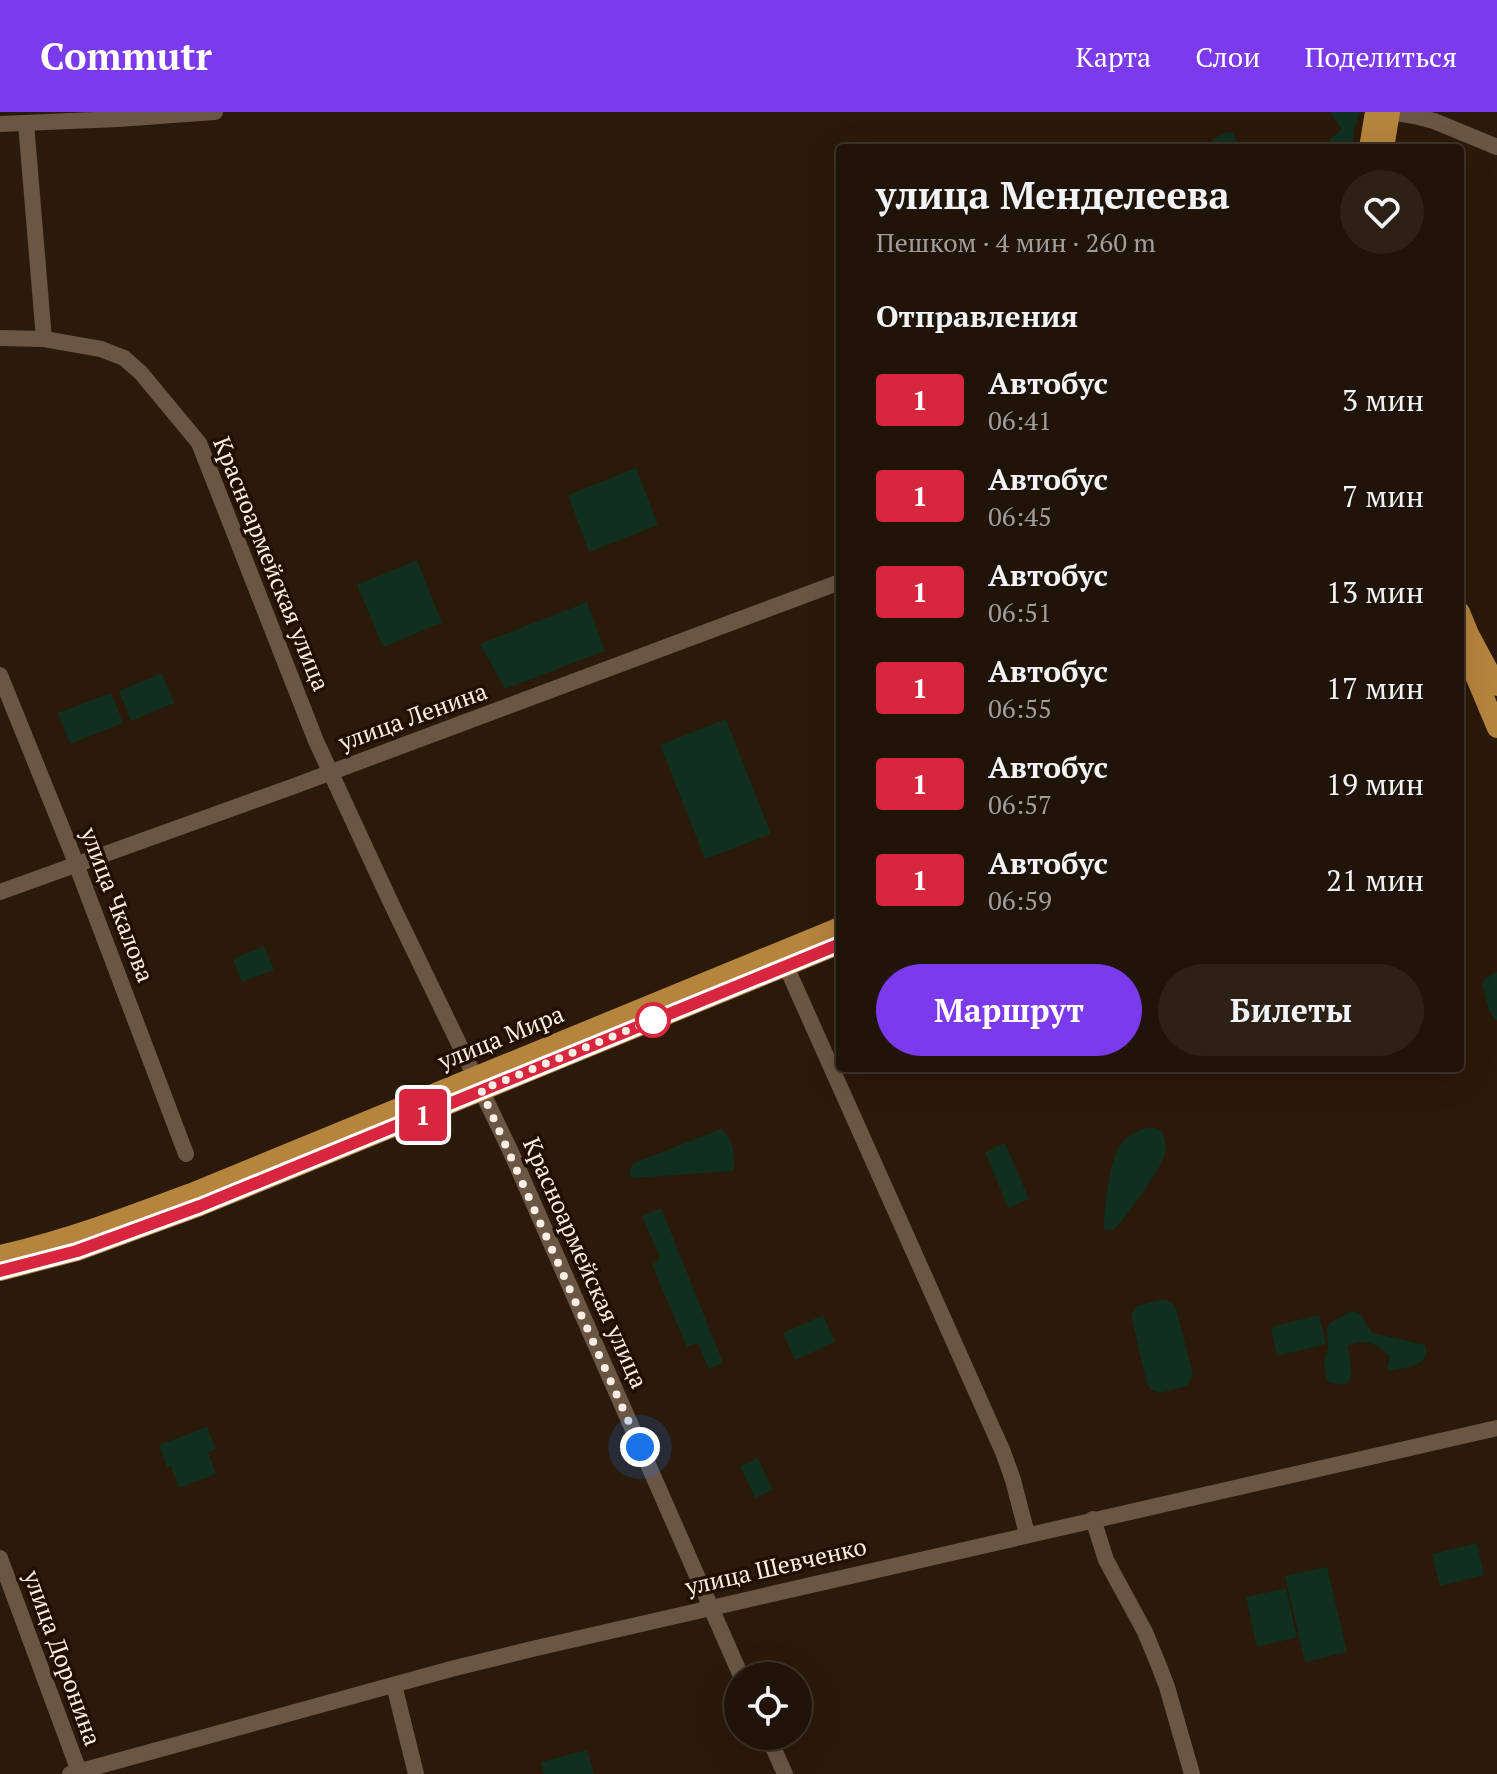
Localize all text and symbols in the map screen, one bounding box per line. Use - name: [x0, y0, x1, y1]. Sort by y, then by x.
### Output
- text: Commutr: [40, 31, 212, 81]
- text: Карта: [1076, 38, 1151, 75]
- text: Слои: [1195, 38, 1260, 75]
- text: Поделиться: [1304, 38, 1457, 75]
- text: улица Менделеева: [876, 170, 1230, 220]
- button: heart: [1340, 170, 1424, 254]
- text: Пешком · 4 мин · 260 m: [876, 225, 1156, 259]
- text: Отправления: [876, 296, 1078, 336]
- text: Автобус: [988, 363, 1108, 403]
- text: 3 мин: [1342, 380, 1424, 420]
- text: 1: [912, 381, 928, 418]
- text: 06:41: [988, 403, 1052, 437]
- street label: Красноармейская улица: [206, 432, 338, 695]
- text: Автобус: [988, 459, 1108, 499]
- text: 7 мин: [1342, 476, 1424, 516]
- text: 1: [912, 477, 928, 514]
- text: 06:45: [988, 499, 1052, 533]
- text: Автобус: [988, 555, 1108, 595]
- text: 13 мин: [1326, 572, 1424, 612]
- text: 1: [912, 573, 928, 610]
- text: 06:51: [988, 595, 1052, 629]
- text: Автобус: [988, 651, 1108, 691]
- text: 17 мин: [1326, 668, 1424, 708]
- text: 1: [912, 669, 928, 706]
- street label: улица Ленина: [333, 674, 491, 758]
- text: 06:55: [988, 691, 1052, 725]
- text: Автобус: [988, 747, 1108, 787]
- text: 19 мин: [1326, 764, 1424, 804]
- text: 1: [912, 765, 928, 802]
- text: 06:57: [988, 787, 1052, 821]
- street label: улица Чкалова: [73, 822, 162, 987]
- text: Автобус: [988, 843, 1108, 883]
- text: 21 мин: [1326, 860, 1424, 900]
- text: 1: [912, 861, 928, 898]
- text: 06:59: [988, 883, 1052, 917]
- button: Маршрут: [876, 964, 1142, 1056]
- button: Билеты: [1158, 964, 1424, 1056]
- street label: улица Мира: [432, 997, 568, 1077]
- unlabelled marker: [636, 1003, 670, 1037]
- line badge: 1: [397, 1089, 449, 1141]
- text: 1: [415, 1096, 431, 1133]
- street label: Красноармейская улица: [516, 1132, 656, 1393]
- your location: [620, 1427, 660, 1467]
- street label: улица Шевченко: [681, 1530, 870, 1603]
- street label: улица Доронина: [16, 1565, 109, 1750]
- map controls: [724, 1662, 812, 1750]
- button: locate: [724, 1662, 812, 1750]

